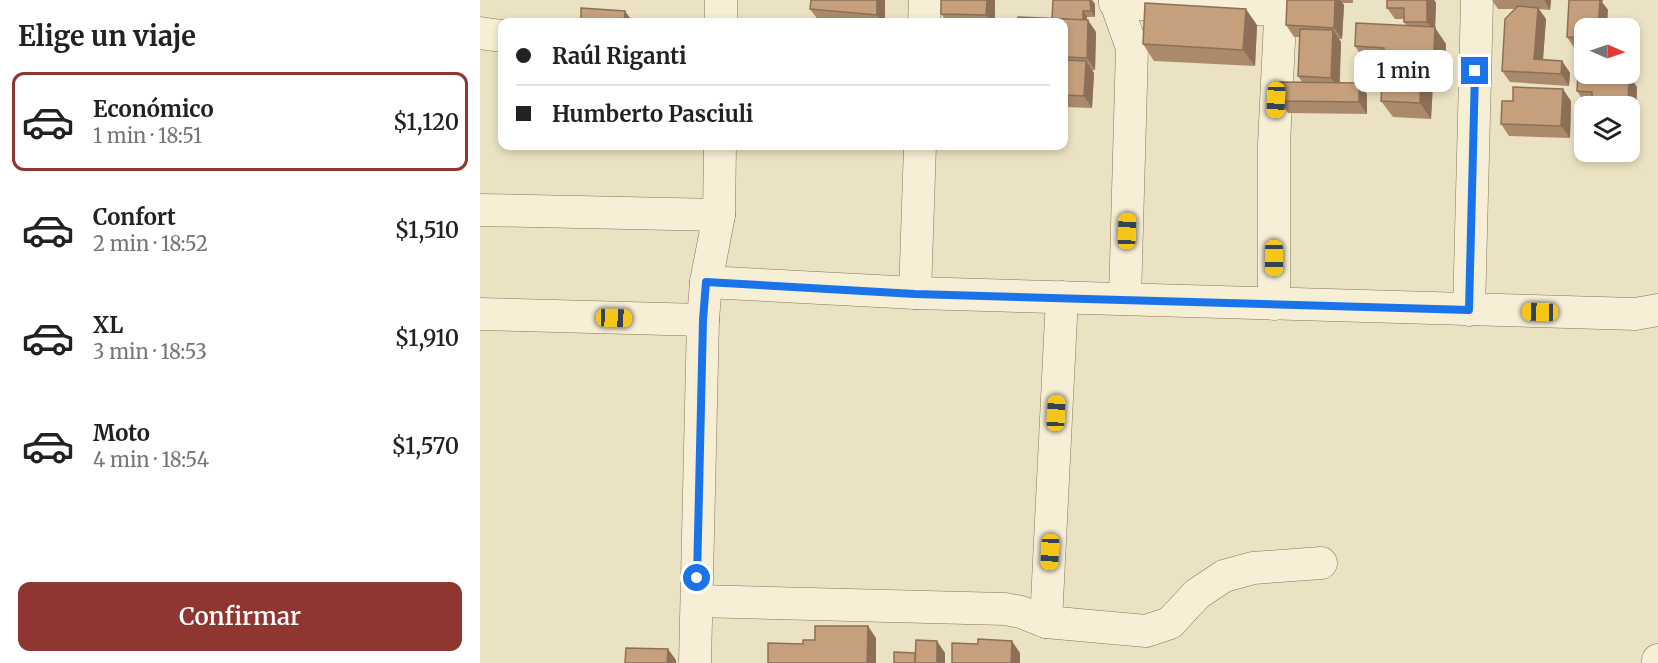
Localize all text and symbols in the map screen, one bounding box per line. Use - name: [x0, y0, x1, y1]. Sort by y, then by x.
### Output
- north arrow: [1574, 18, 1640, 84]
- map controls: [1574, 18, 1640, 162]
- text: Elige un viaje: [18, 19, 196, 53]
- text: Raúl Riganti: [552, 42, 687, 70]
- callout: 1 min: [1355, 50, 1454, 92]
- route end: [1461, 57, 1488, 84]
- text: 1 min: [1377, 58, 1430, 83]
- car: [1266, 82, 1286, 118]
- icon: car: [21, 95, 75, 149]
- text: Económico: [93, 95, 214, 123]
- button: layers: [1574, 96, 1640, 162]
- text: Humberto Pasciuli: [552, 100, 753, 128]
- text: $1,120: [393, 108, 459, 136]
- text: 1 min · 18:51: [93, 123, 202, 148]
- icon: car: [21, 203, 75, 257]
- text: Confort: [93, 203, 176, 231]
- car: [1117, 213, 1137, 249]
- text: $1,510: [395, 216, 459, 244]
- text: 2 min · 18:52: [93, 231, 208, 256]
- car: [1265, 240, 1283, 276]
- car: [1522, 303, 1558, 321]
- car: [596, 308, 632, 328]
- icon: car: [21, 311, 75, 365]
- text: XL: [93, 311, 123, 339]
- text: $1,910: [395, 324, 459, 352]
- text: 3 min · 18:53: [93, 339, 207, 364]
- car: [1046, 395, 1066, 431]
- icon: car: [21, 419, 75, 473]
- text: Moto: [93, 419, 150, 447]
- text: $1,570: [392, 432, 459, 460]
- text: 4 min · 18:54: [93, 447, 209, 472]
- car: [1040, 534, 1060, 570]
- route start: [683, 564, 710, 591]
- button: Confirmar: [18, 582, 462, 651]

